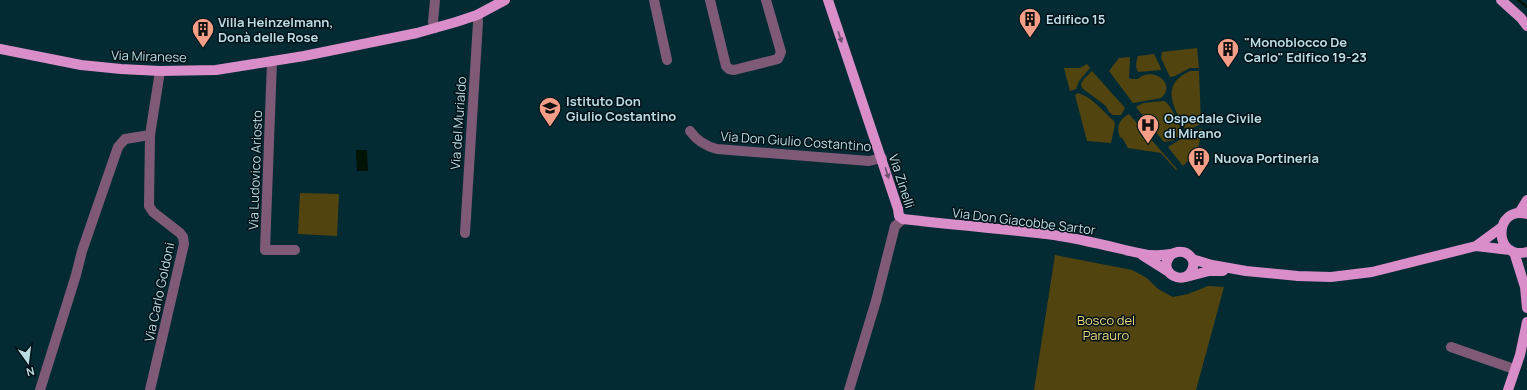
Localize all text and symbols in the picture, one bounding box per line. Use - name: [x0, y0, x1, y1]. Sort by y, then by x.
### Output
- building icon: Edifico 15: [1017, 6, 1043, 39]
- place label: Edifico 15: [1046, 10, 1105, 28]
- place label: Villa Heinzelmann, Donà delle Rose: [218, 13, 333, 46]
- building icon: Villa Heinzelmann, Donà delle Rose: [190, 16, 216, 49]
- one-way arrow: [838, 31, 844, 43]
- place label: "Monoblocco De Carlo" Edifico 19-23: [1244, 33, 1367, 66]
- building icon: "Monoblocco De Carlo" Edifico 19-23: [1215, 36, 1241, 69]
- street label: Via Miranese: [111, 46, 188, 66]
- street label: Via del Murialdo: [446, 75, 470, 170]
- place label: Istituto Don Giulio Costantino: [566, 92, 676, 125]
- school or university icon: Istituto Don Giulio Costantino: [537, 95, 563, 128]
- street label: Via Ludovico Ariosto: [244, 109, 266, 230]
- place label: Ospedale Civile di Mirano: [1164, 109, 1262, 142]
- hospital icon: Ospedale Civile di Mirano: [1135, 112, 1161, 145]
- street label: Via Don Giulio Costantino: [720, 127, 872, 155]
- building icon: Nuova Portineria: [1186, 145, 1212, 178]
- place label: Nuova Portineria: [1214, 149, 1319, 167]
- street label: Via Zinelli: [885, 152, 919, 210]
- one-way arrow: [884, 168, 890, 180]
- street label: Via Don Giacobbe Sartor: [951, 203, 1097, 239]
- street label: Via Carlo Goldoni: [140, 241, 178, 343]
- park label: Bosco del Parauro: [1077, 311, 1135, 344]
- north arrow: [8, 342, 48, 382]
- text: N: [25, 364, 36, 380]

